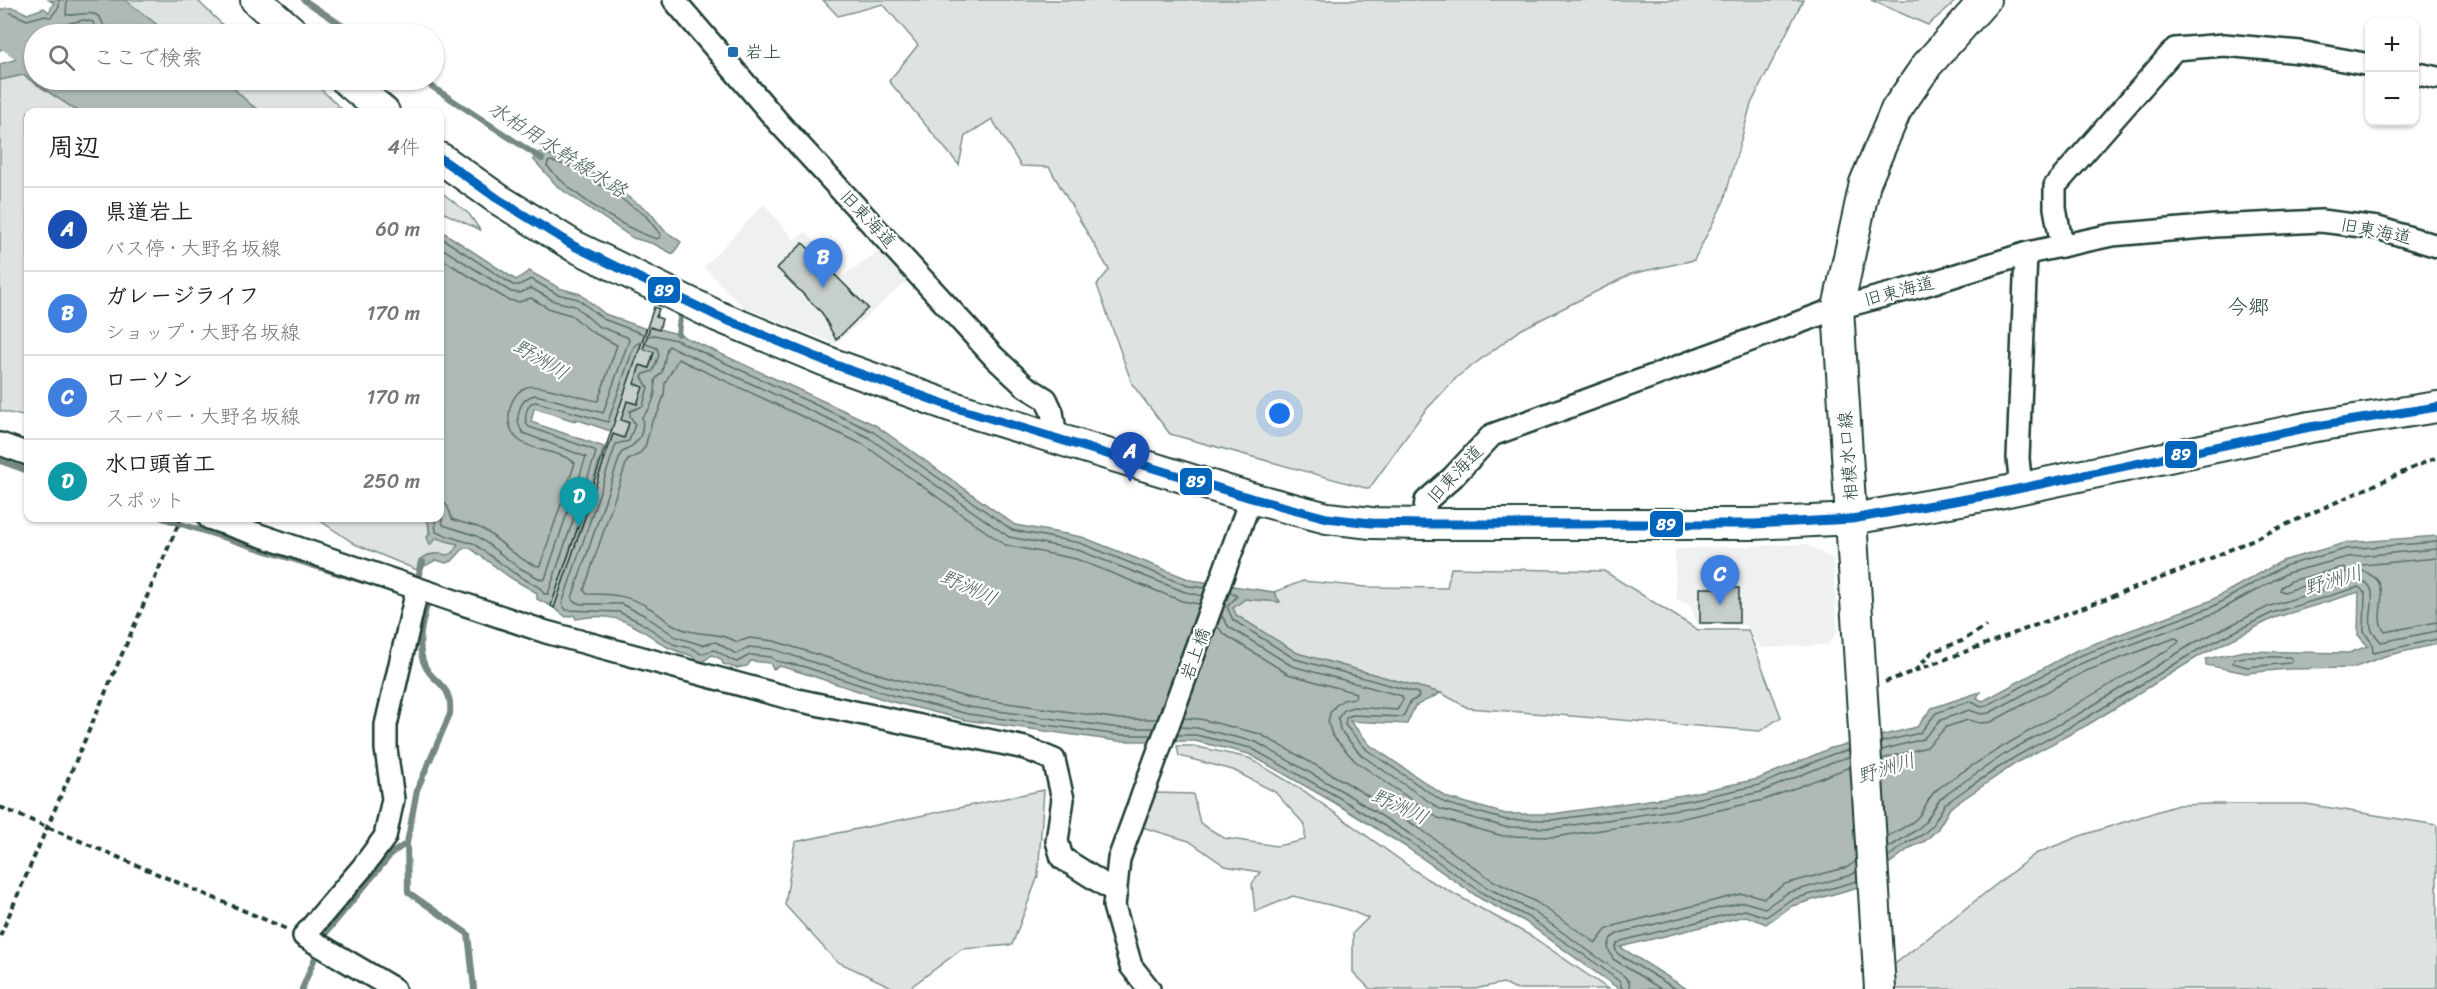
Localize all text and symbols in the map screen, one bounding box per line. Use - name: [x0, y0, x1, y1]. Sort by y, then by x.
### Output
- map controls: [2365, 18, 2419, 126]
- button: +: [2365, 18, 2419, 72]
- search box: [24, 24, 444, 90]
- place label: 岩上: [745, 36, 781, 68]
- text: ここで検索: [93, 38, 203, 77]
- icon: search: [45, 41, 78, 74]
- marker: 岩上: [726, 45, 740, 59]
- button: −: [2365, 72, 2419, 126]
- water label: 水柏用水幹線水路: [481, 91, 635, 208]
- text: 周辺: [48, 124, 100, 170]
- text: 4件: [388, 130, 420, 165]
- street label: 旧東海道: [832, 182, 904, 256]
- text: 県道岩上: [105, 192, 193, 231]
- street label: 旧東海道: [2338, 208, 2414, 254]
- text: A: [61, 212, 74, 247]
- text: 60 m: [375, 212, 420, 247]
- text: バス停 · 大野名坂線: [105, 231, 281, 266]
- pin: B: [804, 238, 842, 288]
- street label: 旧東海道: [1860, 266, 1938, 316]
- text: ガレージライフ: [105, 276, 260, 315]
- line badge: 89: [647, 276, 681, 304]
- text: 89: [653, 276, 674, 305]
- district label: 今郷: [2227, 288, 2269, 326]
- text: B: [61, 296, 74, 331]
- text: 170 m: [367, 296, 420, 331]
- text: ショップ · 大野名坂線: [105, 315, 300, 350]
- water label: 野洲川: [506, 329, 575, 390]
- text: ローソン: [105, 360, 193, 399]
- text: C: [61, 380, 74, 415]
- text: 170 m: [367, 380, 420, 415]
- text: スーパー · 大野名坂線: [105, 399, 300, 434]
- your location: [1265, 399, 1294, 428]
- street label: 相模水口線: [1829, 410, 1867, 502]
- pin: A: [1110, 432, 1150, 482]
- street label: 旧東海道: [1419, 437, 1491, 511]
- line badge: 89: [2164, 440, 2198, 469]
- text: 89: [2170, 440, 2191, 469]
- text: 水口頭首工: [105, 444, 215, 483]
- text: D: [62, 464, 73, 499]
- text: 250 m: [363, 464, 420, 499]
- line badge: 89: [1179, 467, 1213, 496]
- text: 89: [1185, 467, 1206, 496]
- pin: D: [560, 478, 598, 527]
- text: スポット: [105, 483, 185, 518]
- line badge: 89: [1649, 510, 1684, 538]
- text: 89: [1655, 510, 1676, 539]
- water label: 野洲川: [2299, 555, 2367, 606]
- pin: C: [1700, 556, 1740, 605]
- water label: 野洲川: [934, 559, 1003, 616]
- street label: 岩上橋: [1171, 623, 1219, 685]
- water label: 野洲川: [1852, 743, 1920, 794]
- water label: 野洲川: [1365, 778, 1434, 835]

